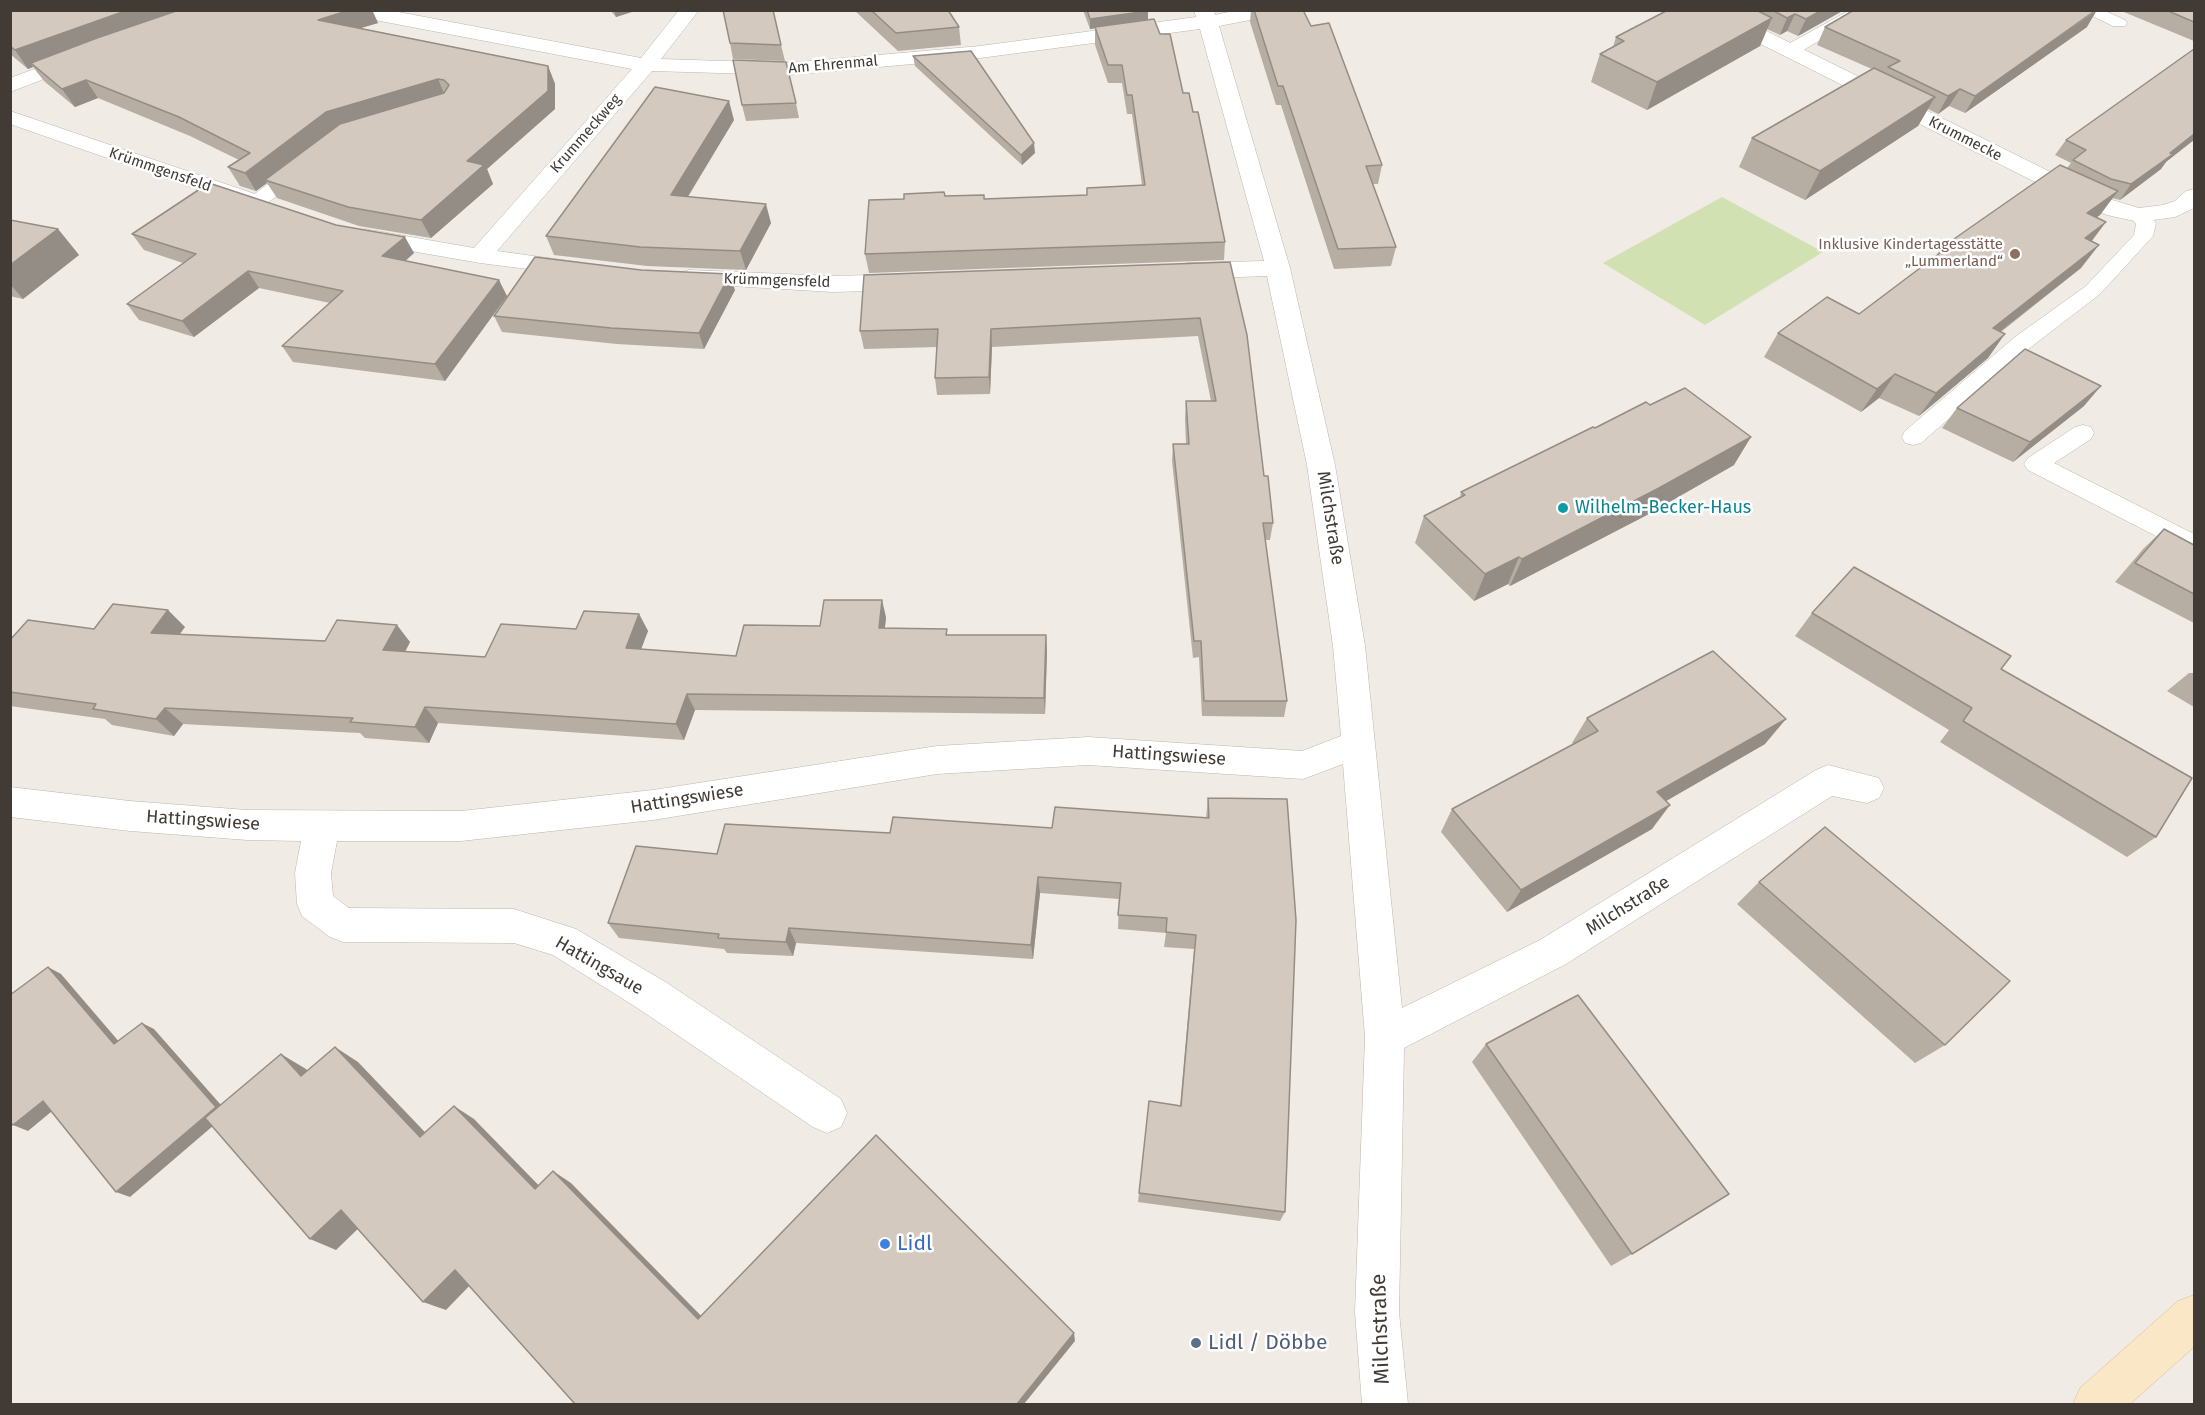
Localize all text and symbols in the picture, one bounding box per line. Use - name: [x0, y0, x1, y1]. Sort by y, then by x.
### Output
- street label: Am Ehrenmal: [787, 52, 879, 78]
- street label: Krummeckweg: [547, 91, 625, 177]
- street label: Krummecke: [1925, 113, 2005, 165]
- street label: Krümmgensfeld: [107, 144, 213, 196]
- place label: Inklusive Kindertagesstätte „Lummerland“: [1818, 236, 2003, 271]
- marker: Inklusive Kindertagesstätte „Lummerland“: [2008, 247, 2022, 261]
- street label: Krümmgensfeld: [723, 270, 831, 292]
- street label: Milchstraße: [1312, 469, 1348, 567]
- place label: Wilhelm-Becker-Haus: [1575, 497, 1751, 519]
- marker: Wilhelm-Becker-Haus: [1556, 501, 1570, 515]
- street label: Hattingswiese: [1111, 741, 1227, 771]
- street label: Hattingswiese: [629, 779, 745, 819]
- street label: Hattingswiese: [145, 806, 261, 836]
- street label: Milchstraße: [1582, 872, 1674, 940]
- street label: Hattingsaue: [551, 932, 647, 1000]
- place label: Lidl: [897, 1231, 932, 1257]
- marker: Lidl: [878, 1237, 892, 1251]
- street label: Milchstraße: [1366, 1273, 1396, 1385]
- place label: Lidl / Döbbe: [1208, 1330, 1327, 1356]
- marker: Lidl / Döbbe: [1189, 1336, 1203, 1350]

